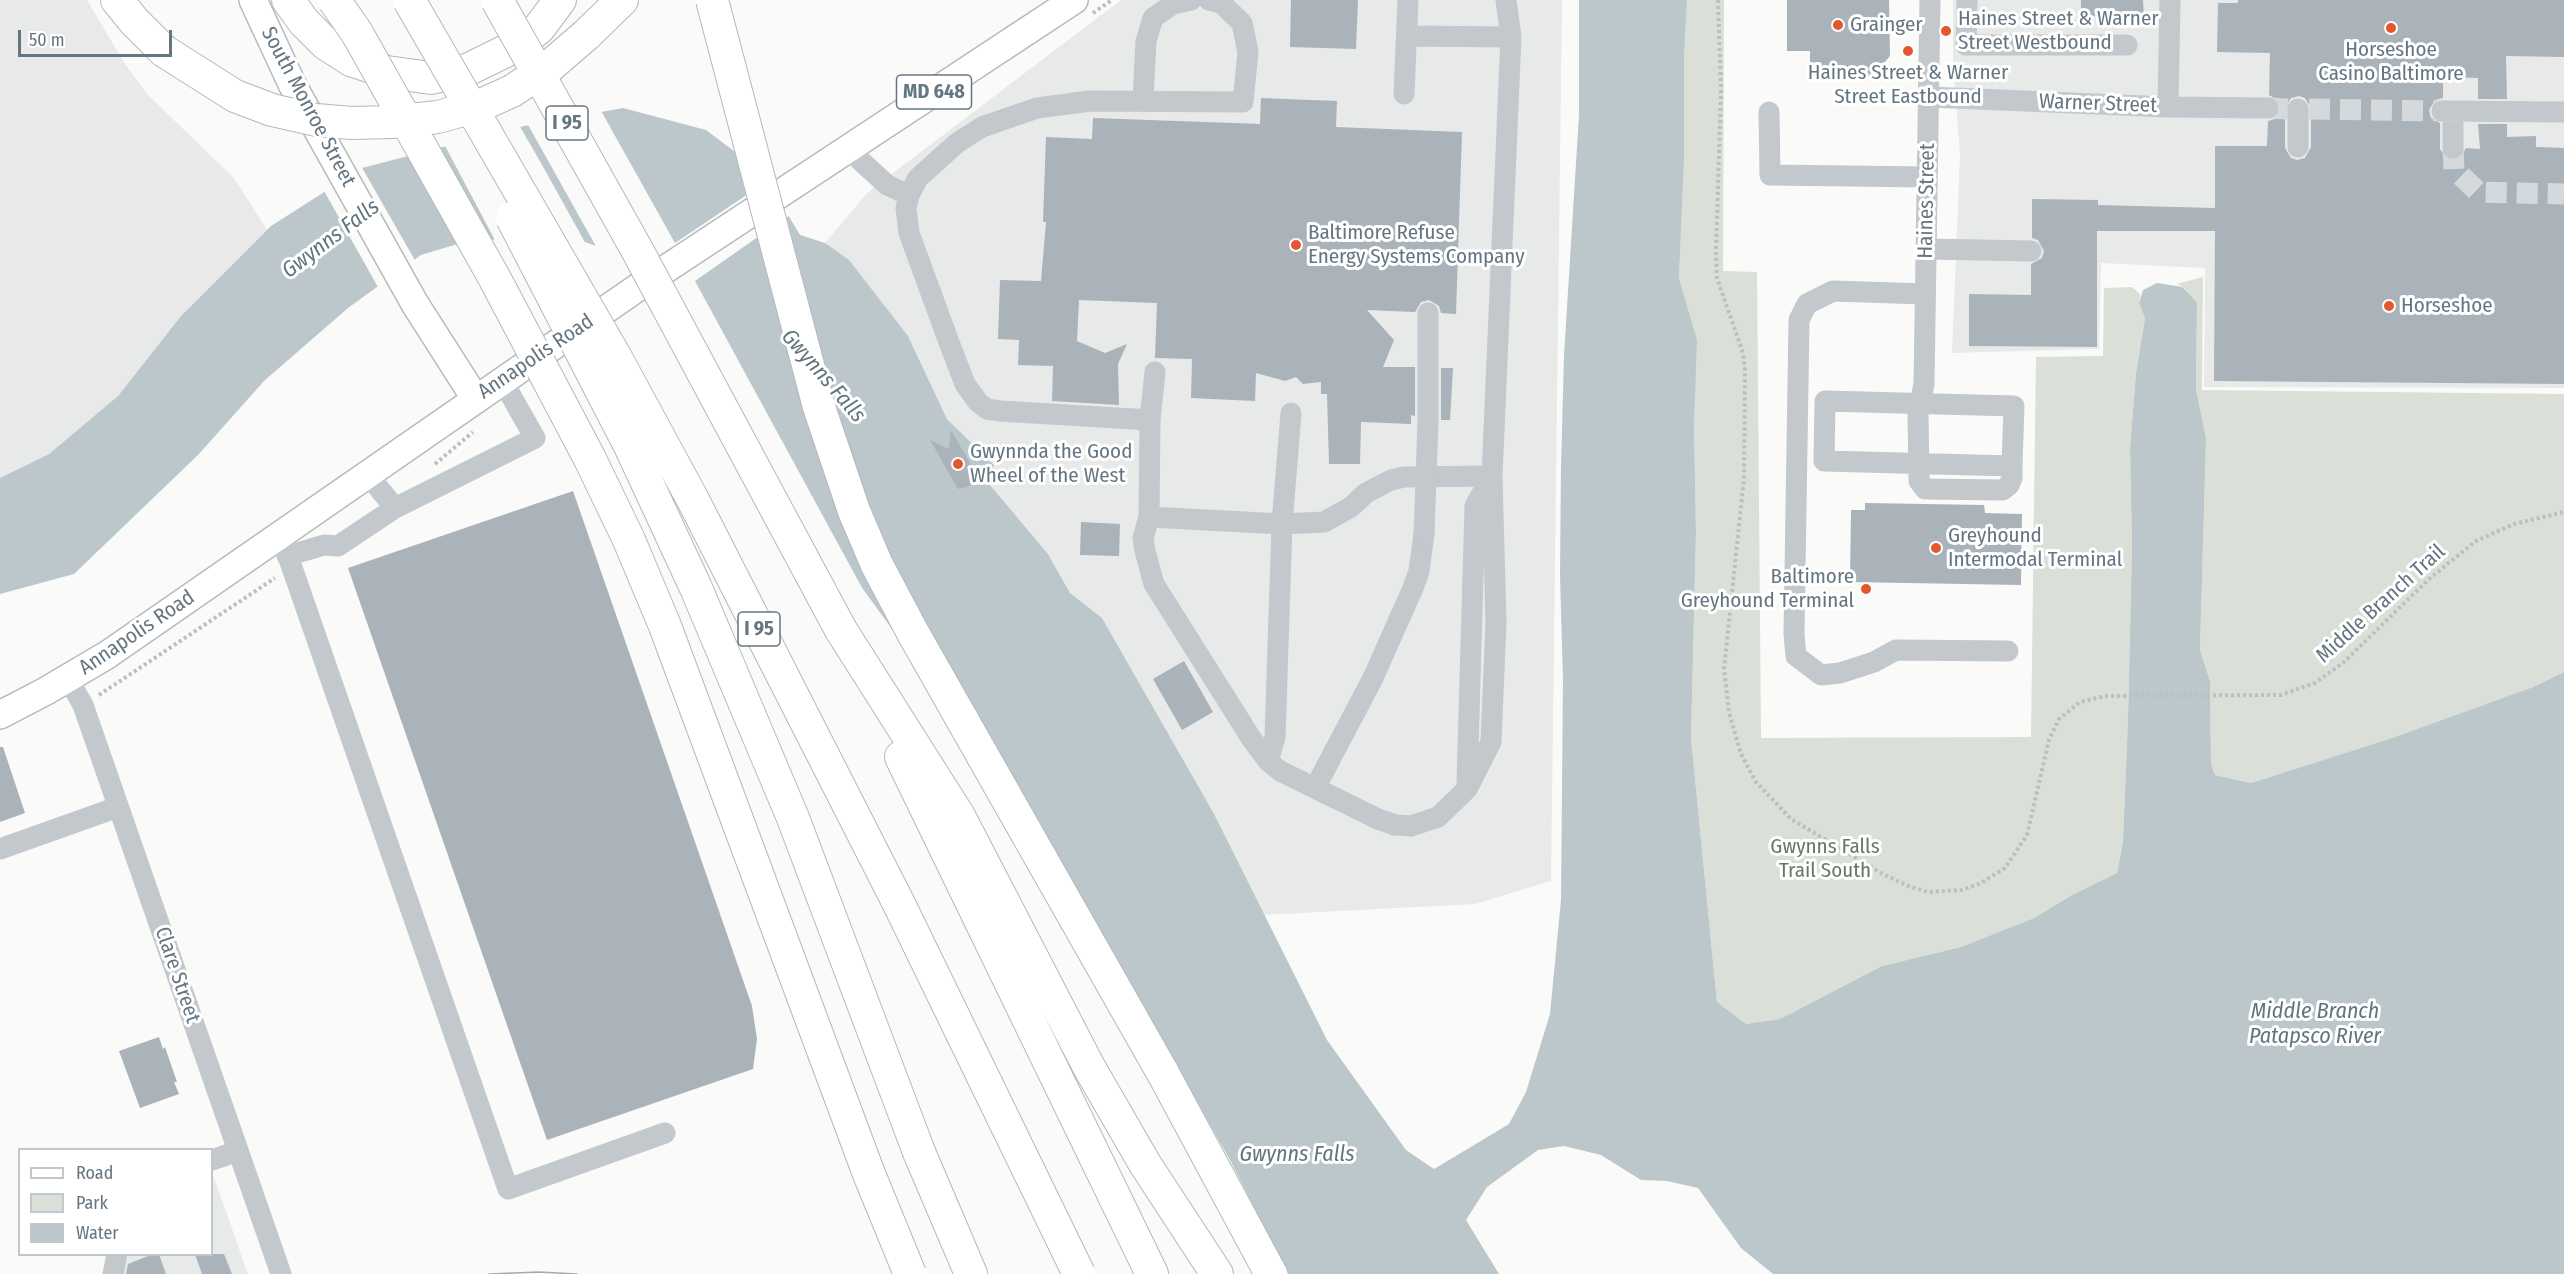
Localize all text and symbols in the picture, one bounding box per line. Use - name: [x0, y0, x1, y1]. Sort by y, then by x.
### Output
- place label: Haines Street & Warner Street Westbound: [1958, 6, 2159, 56]
- place label: Grainger: [1850, 12, 1923, 38]
- scale bar: [21, 18, 176, 56]
- marker: Grainger: [1831, 18, 1845, 32]
- marker: Horseshoe Casino Baltimore: [2384, 21, 2398, 35]
- street label: South Monroe Street: [255, 23, 361, 191]
- marker: Haines Street & Warner Street Westbound: [1939, 24, 1953, 38]
- text: 50 m: [29, 29, 65, 51]
- place label: Horseshoe Casino Baltimore: [2318, 37, 2464, 87]
- marker: Haines Street & Warner Street Eastbound: [1901, 44, 1915, 58]
- place label: Haines Street & Warner Street Eastbound: [1808, 60, 2008, 110]
- road number: MD 648: [896, 75, 972, 109]
- street label: Warner Street: [2039, 89, 2157, 119]
- road number: I 95: [546, 106, 588, 140]
- street label: Haines Street: [1913, 143, 1941, 259]
- water label: Gwynns Falls: [277, 194, 385, 284]
- place label: Baltimore Refuse Energy Systems Company: [1308, 220, 1525, 270]
- marker: Baltimore Refuse Energy Systems Company: [1289, 238, 1303, 252]
- place label: Horseshoe: [2401, 293, 2493, 319]
- marker: Horseshoe: [2382, 299, 2396, 313]
- street label: Annapolis Road: [473, 309, 599, 405]
- water label: Gwynns Falls: [775, 324, 871, 428]
- place label: Gwynnda the Good Wheel of the West: [970, 439, 1132, 489]
- marker: Gwynnda the Good Wheel of the West: [951, 457, 965, 471]
- place label: Greyhound Intermodal Terminal: [1948, 523, 2122, 573]
- street label: Middle Branch Trail: [2311, 539, 2451, 669]
- marker: Greyhound Intermodal Terminal: [1929, 541, 1943, 555]
- place label: Baltimore Greyhound Terminal: [1681, 564, 1854, 614]
- marker: Baltimore Greyhound Terminal: [1859, 582, 1873, 596]
- street label: Annapolis Road: [74, 585, 200, 681]
- road number: I 95: [738, 612, 780, 646]
- park label: Gwynns Falls Trail South: [1770, 834, 1880, 884]
- street label: Clare Street: [149, 924, 205, 1026]
- water label: Middle Branch Patapsco River: [2249, 999, 2381, 1050]
- water label: Gwynns Falls: [1240, 1142, 1354, 1168]
- legend: [18, 1148, 213, 1256]
- text: Road: [76, 1162, 113, 1184]
- text: Park: [76, 1192, 108, 1214]
- text: Water: [76, 1222, 119, 1244]

